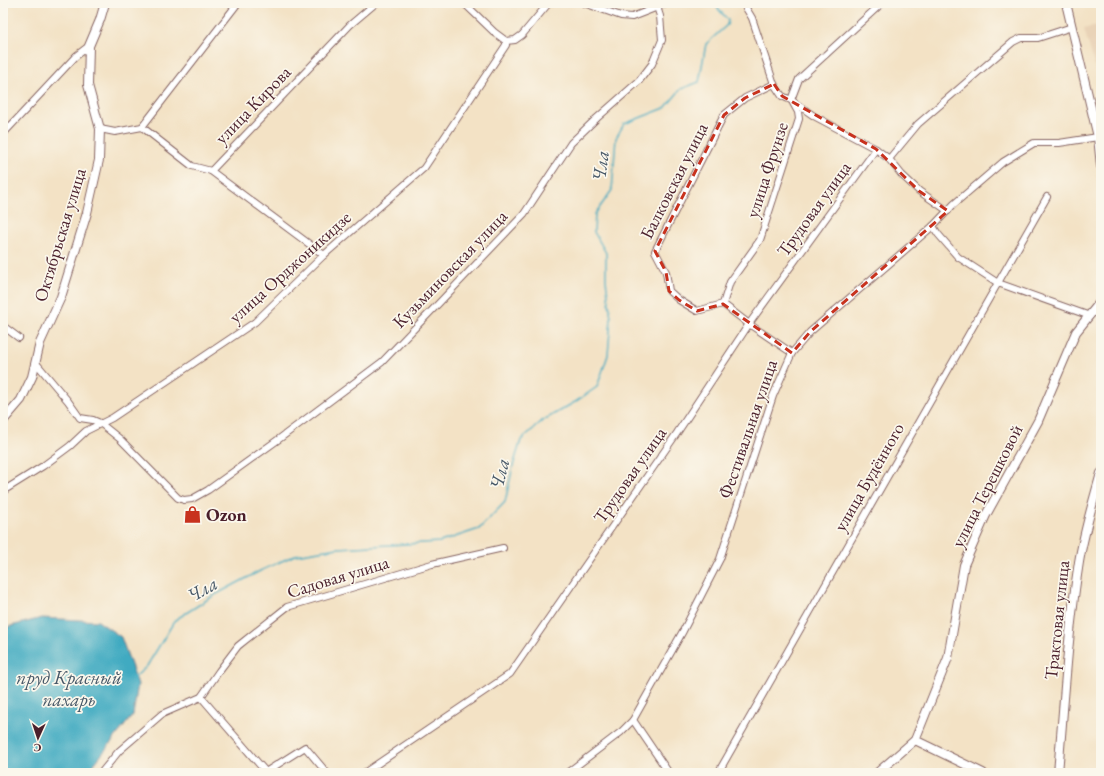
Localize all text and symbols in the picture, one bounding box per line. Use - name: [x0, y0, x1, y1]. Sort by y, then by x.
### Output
- street label: улица Кирова: [210, 60, 296, 149]
- street label: Балковская улица: [634, 118, 713, 243]
- street label: улица Фрунзе: [740, 119, 793, 221]
- water label: Чла: [586, 149, 615, 183]
- street label: Трудовая улица: [771, 156, 856, 261]
- street label: Октябрьская улица: [28, 164, 91, 305]
- street label: Кузьминовская улица: [387, 204, 513, 333]
- street label: улица Орджоникидзе: [224, 206, 356, 328]
- street label: Фестивальная улица: [713, 356, 782, 501]
- street label: улица Будённого: [828, 418, 909, 535]
- street label: улица Терешковой: [946, 420, 1028, 551]
- street label: Трудовая улица: [588, 422, 672, 527]
- water label: Чла: [484, 456, 515, 492]
- place label: Ozon: [206, 503, 247, 526]
- shop icon: Ozon: [183, 505, 203, 525]
- street label: Садовая улица: [284, 550, 392, 603]
- street label: Трактовая улица: [1039, 558, 1074, 681]
- water label: Чла: [182, 571, 222, 608]
- water label: пруд Красный пахарь: [16, 665, 122, 712]
- north arrow: [18, 718, 58, 758]
- text: С: [33, 741, 42, 755]

